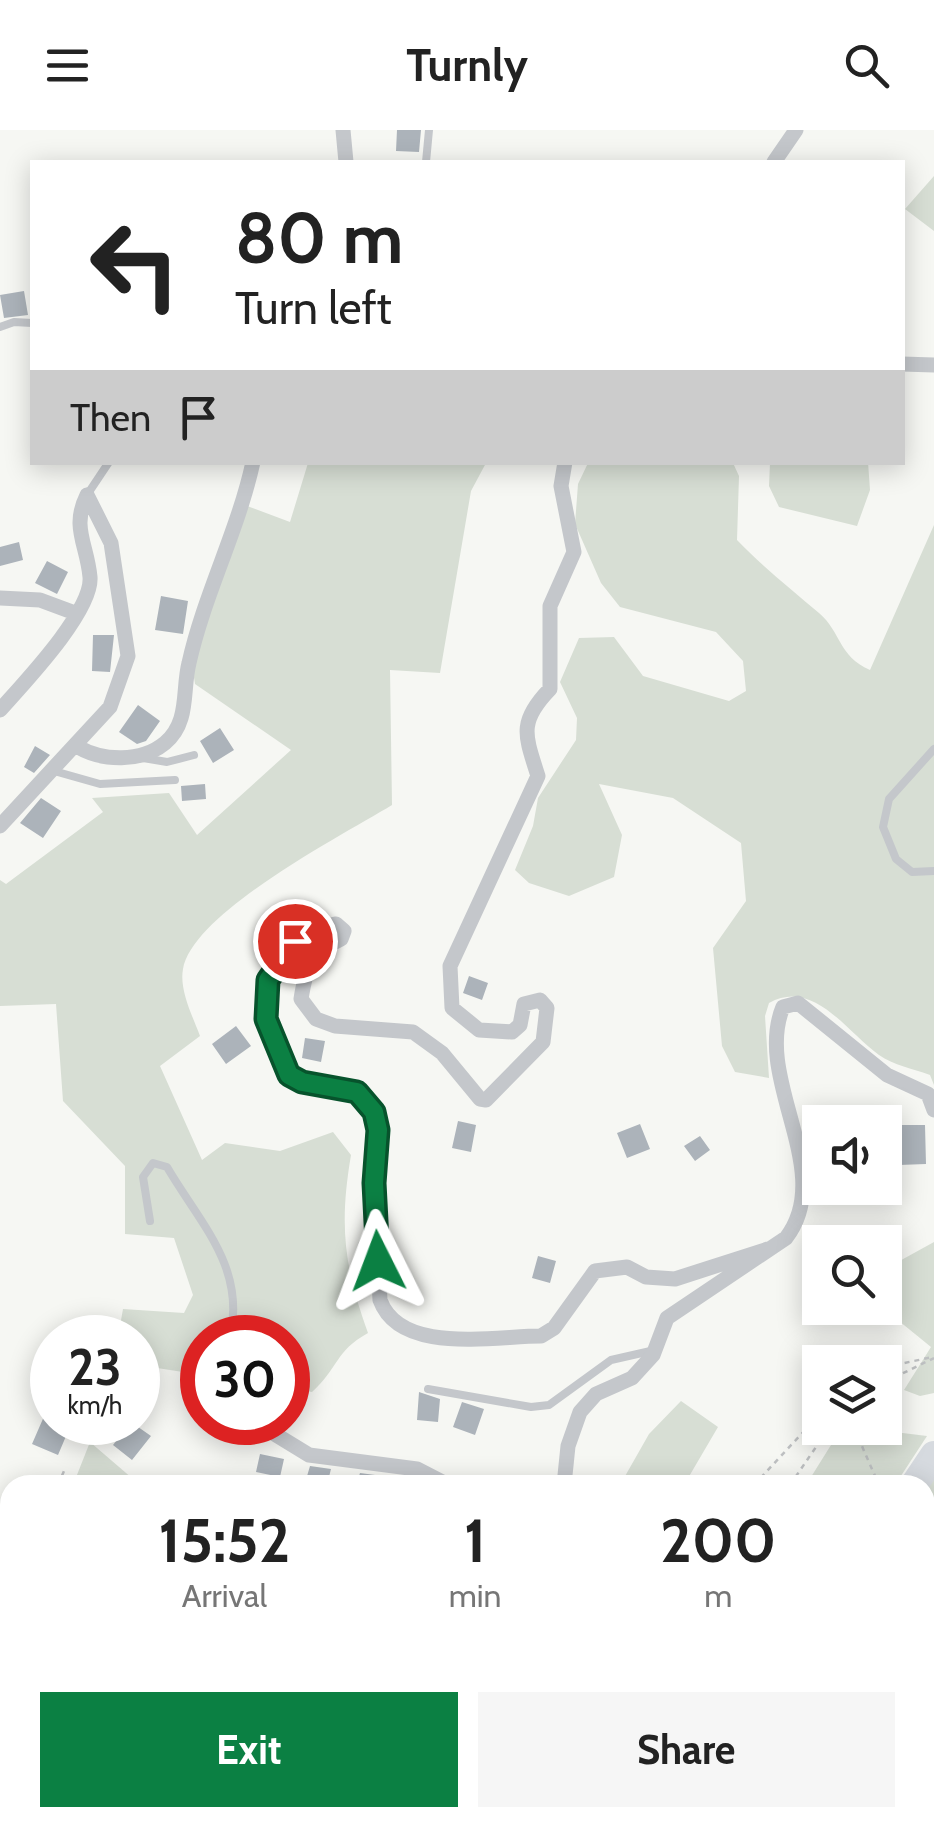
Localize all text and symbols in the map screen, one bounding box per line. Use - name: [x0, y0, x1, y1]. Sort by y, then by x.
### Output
- icon: menu: [40, 38, 95, 93]
- text: Turnly: [406, 38, 528, 92]
- icon: search: [839, 38, 894, 93]
- text: 80 m: [235, 195, 403, 281]
- icon: left: [70, 200, 200, 330]
- text: Turn left: [235, 281, 392, 335]
- icon: arrive: [171, 390, 226, 445]
- text: Then: [70, 394, 151, 441]
- pin: [253, 899, 338, 984]
- icon: arrive: [268, 914, 323, 969]
- map controls: [802, 1105, 902, 1445]
- button: sound: [802, 1105, 902, 1205]
- position arrow: [326, 1209, 430, 1313]
- button: search: [802, 1225, 902, 1325]
- speed limit sign: 30: [180, 1315, 310, 1445]
- text: 23: [68, 1337, 122, 1398]
- button: layers: [802, 1345, 902, 1445]
- text: km/h: [68, 1390, 122, 1420]
- text: 15:52: [159, 1504, 290, 1577]
- text: 1: [464, 1504, 486, 1577]
- text: 200: [660, 1504, 776, 1577]
- text: Arrival: [182, 1576, 267, 1615]
- text: min: [449, 1576, 501, 1615]
- text: m: [704, 1576, 732, 1615]
- button: Exit: [40, 1692, 458, 1807]
- button: Share: [478, 1692, 895, 1807]

